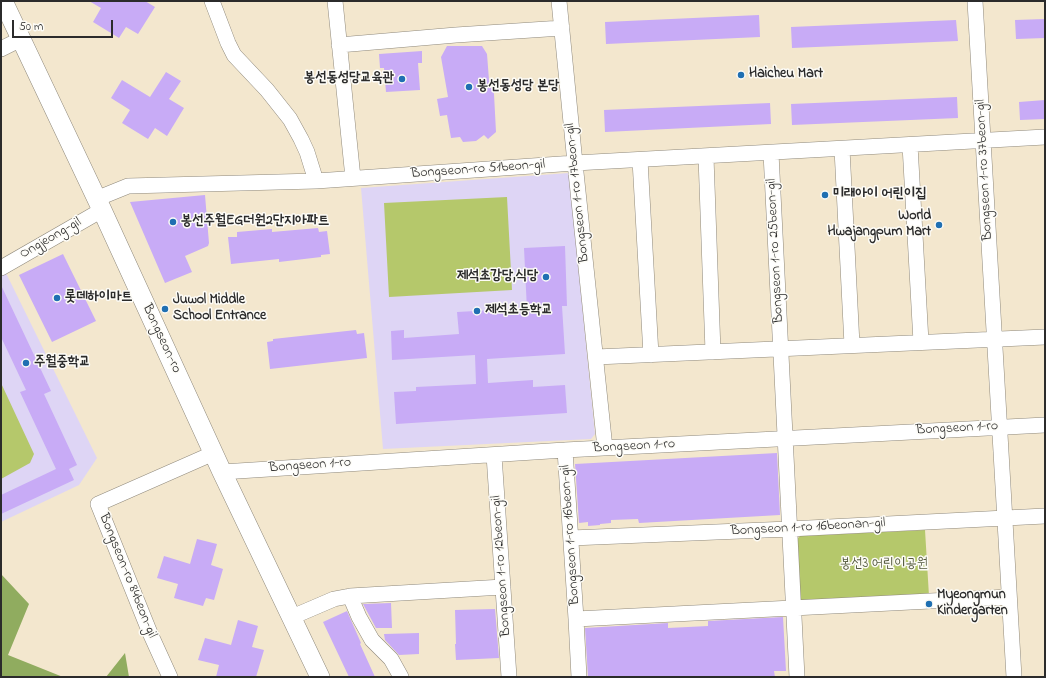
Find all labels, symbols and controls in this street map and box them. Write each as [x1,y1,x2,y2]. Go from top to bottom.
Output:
scale bar [14,12,115,38]
text: 50 m [19,18,43,36]
place label: Haicheu Mart [749,67,823,83]
marker: Haicheu Mart [736,70,746,80]
place label: 봉선동성당교육관 [304,71,394,87]
marker: 봉선동성당교육관 [397,74,407,84]
place label: 봉선동성당 본당 [477,79,559,95]
marker: 봉선동성당 본당 [464,82,474,92]
street label: Bongseon 1-ro 37beon-gil [973,99,997,241]
street label: Bongseon 1-ro 17beon-gil [562,122,594,264]
street label: Bongseon-ro 51beon-gil [410,157,546,183]
street label: Bongseon 1-ro 25beon-gil [764,178,788,324]
place label: 미래아이 어린이집 [833,187,927,203]
marker: 미래아이 어린이집 [820,190,830,200]
place label: World Hwajangpum Mart [828,209,931,242]
place label: 봉선주월EG더원2단지아파트 [181,214,329,230]
street label: Ongjeong-gil [17,215,85,263]
marker: 봉선주월EG더원2단지아파트 [168,217,178,227]
marker: World Hwajangpum Mart [934,220,944,230]
place label: 제석초강당,식당 [457,269,538,285]
marker: 제석초강당,식당 [541,272,551,282]
place label: 롯데하이마트 [65,290,133,306]
marker: 롯데하이마트 [52,293,62,303]
place label: Juwol Middle School Entrance [173,293,266,326]
street label: Bongseon-ro [138,302,184,376]
place label: 제석초등학교 [485,303,553,319]
marker: Juwol Middle School Entrance [160,304,170,314]
marker: 제석초등학교 [472,306,482,316]
place label: 주월중학교 [34,355,90,371]
marker: 주월중학교 [21,358,31,368]
street label: Bongseon 1-ro [915,418,999,440]
street label: Bongseon 1-ro [592,436,676,458]
street label: Bongseon 1-ro [268,455,352,477]
street label: Bongseon 1-ro 16beon-gil [558,464,584,606]
street label: Bongseon 1-ro 12beon-gil [489,495,515,637]
street label: Bongseon-ro 84beon-gil [94,511,160,641]
street label: Bongseon 1-ro 16beonan-gil [730,516,886,540]
park label: 봉선3 어린이공원 [840,557,928,573]
place label: Myeongmun Kindergarten [937,588,1008,620]
marker: Myeongmun Kindergarten [924,599,934,609]

